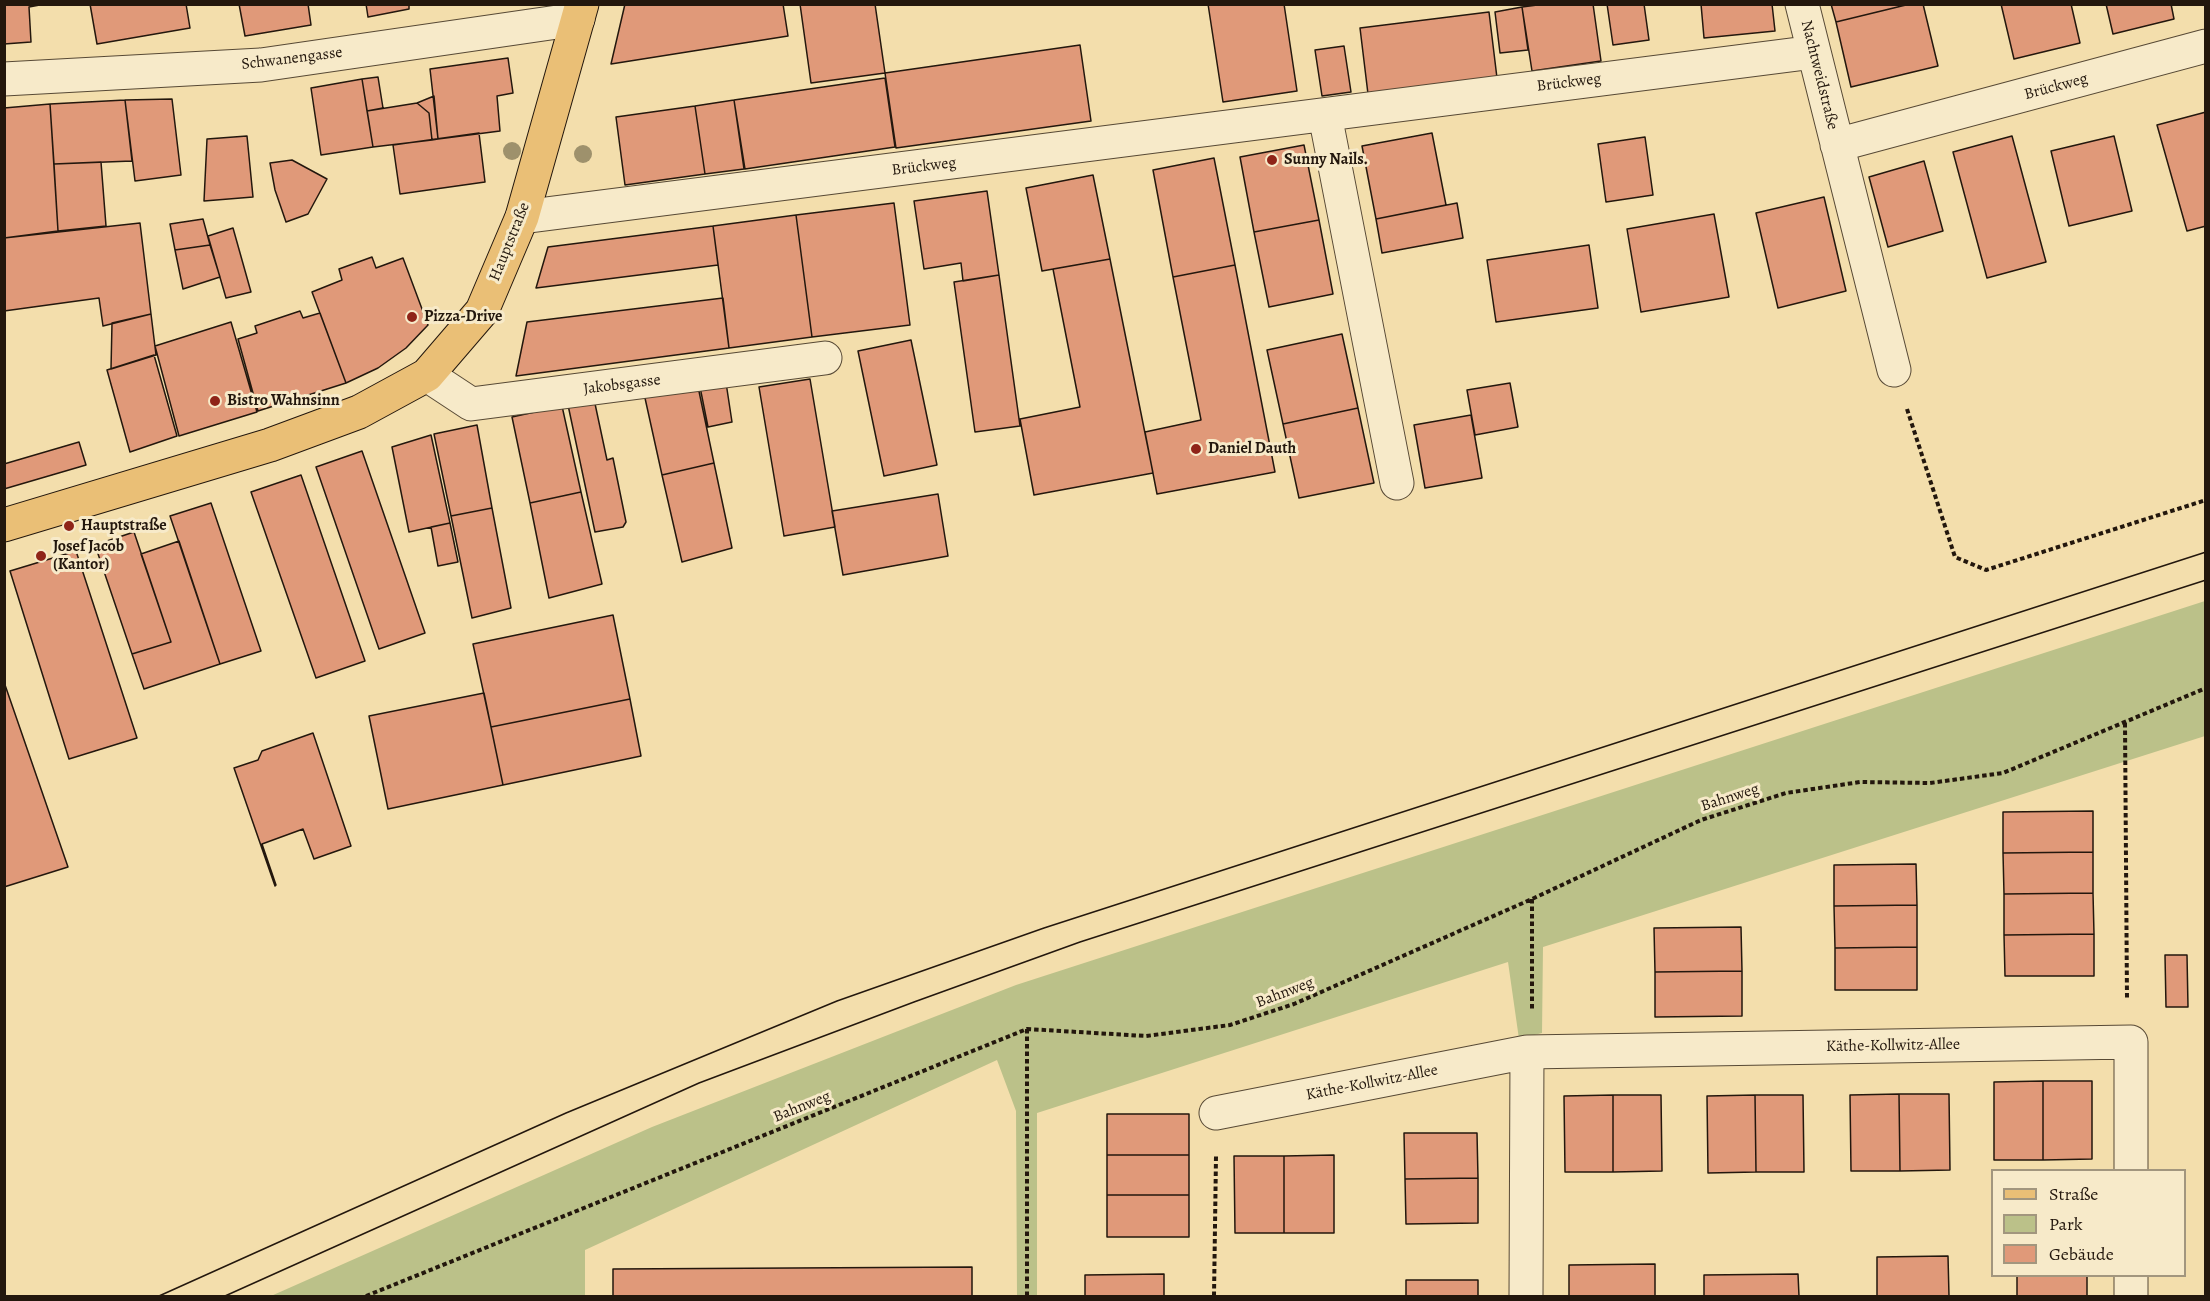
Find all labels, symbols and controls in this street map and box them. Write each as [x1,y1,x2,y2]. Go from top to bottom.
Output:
street label: Nachtweidstraße [1796,18,1842,132]
street label: Schwanengasse [240,43,344,75]
street label: Brückweg [2022,69,2090,105]
street label: Brückweg [1536,70,1602,96]
place label: Sunny Nails. [1284,150,1368,170]
marker: Sunny Nails. [1265,153,1279,167]
street label: Brückweg [891,154,957,180]
street label: Hauptstraße [485,200,535,284]
place label: Pizza-Drive [424,307,502,327]
marker: Pizza-Drive [405,310,419,324]
street label: Jakobsgasse [582,371,662,399]
place label: Bistro Wahnsinn [227,391,340,411]
marker: Bistro Wahnsinn [208,394,222,408]
place label: Daniel Dauth [1208,439,1296,459]
marker: Daniel Dauth [1189,442,1203,456]
place label: Hauptstraße [81,516,167,536]
marker: Hauptstraße [62,519,76,533]
place label: Josef Jacob (Kantor) [53,537,124,575]
marker: Josef Jacob (Kantor) [34,549,48,563]
street label: Bahnweg [1698,780,1762,816]
street label: Bahnweg [1254,973,1316,1013]
street label: Käthe-Kollwitz-Allee [1826,1035,1960,1057]
street label: Käthe-Kollwitz-Allee [1304,1061,1440,1105]
street label: Bahnweg [771,1087,833,1127]
legend [1991,1169,2186,1277]
text: Straße [2049,1182,2098,1206]
text: Park [2049,1212,2083,1236]
text: Gebäude [2049,1242,2114,1266]

